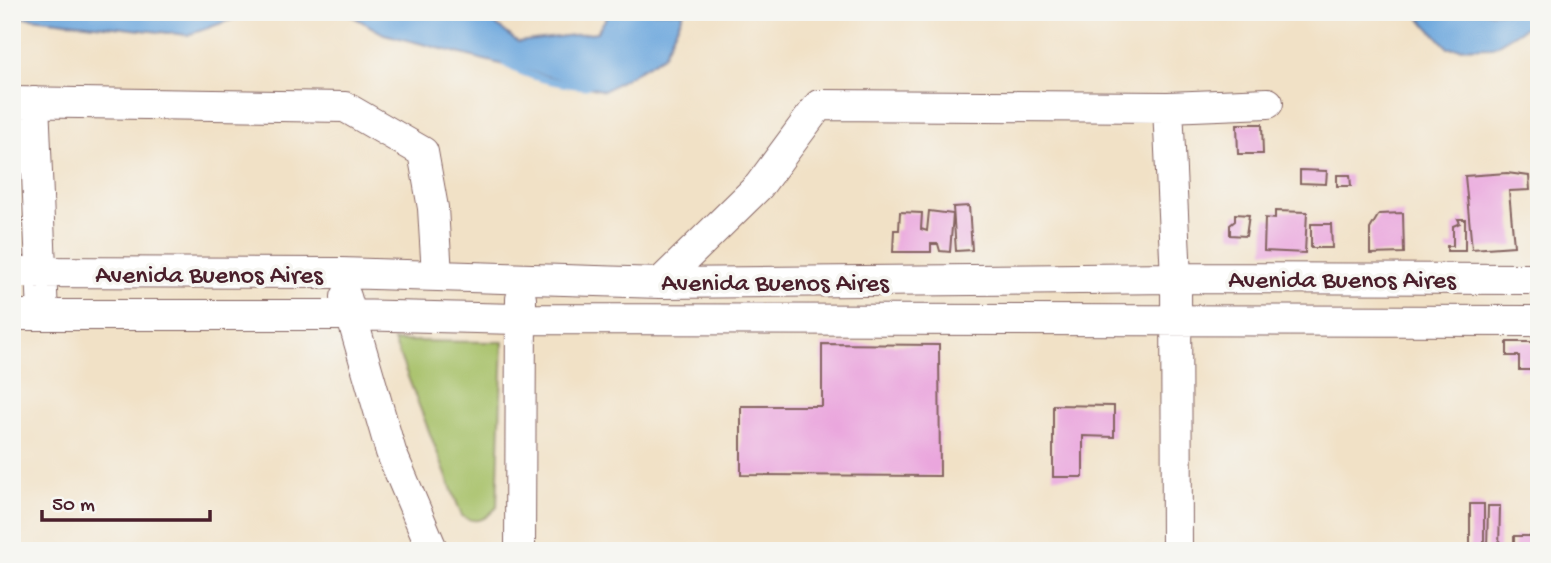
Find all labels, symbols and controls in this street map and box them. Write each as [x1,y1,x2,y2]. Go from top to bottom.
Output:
street label: Avenida Buenos Aires [95,262,324,293]
street label: Avenida Buenos Aires [1228,267,1457,298]
street label: Avenida Buenos Aires [661,270,890,301]
scale bar [42,479,210,523]
text: 50 m [52,494,95,519]

